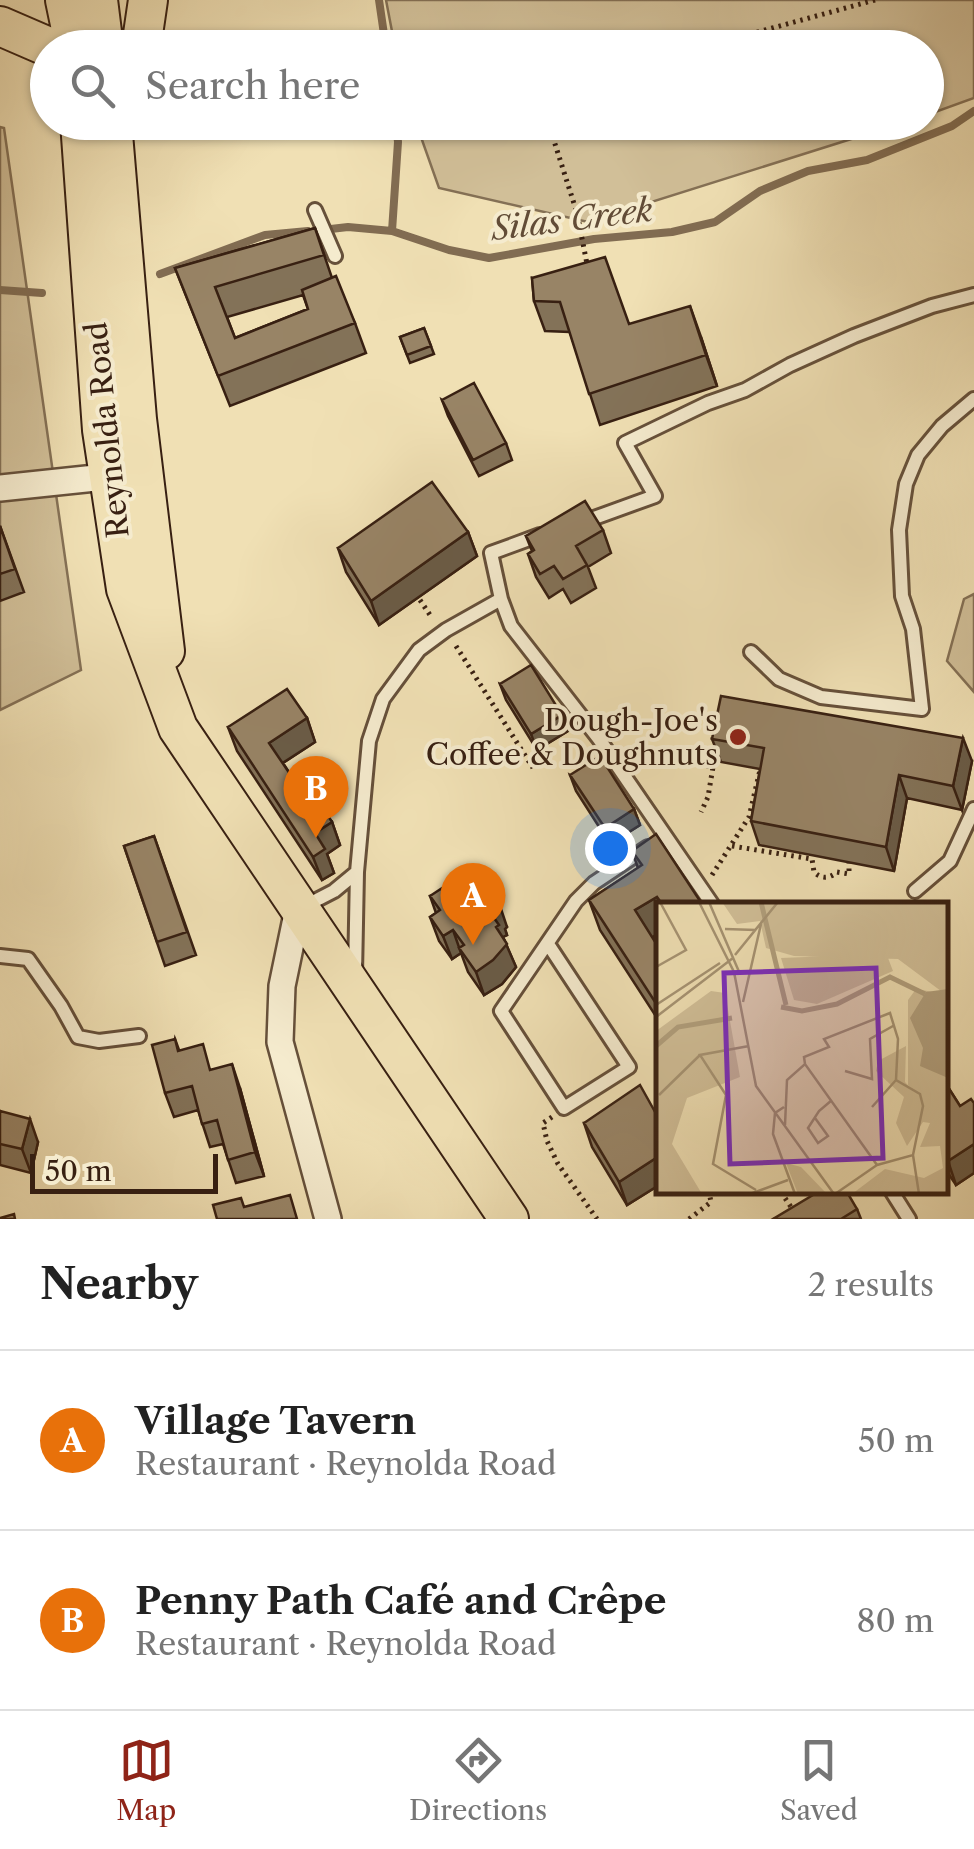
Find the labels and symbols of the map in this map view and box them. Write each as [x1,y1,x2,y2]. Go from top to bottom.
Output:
water label: Silas Creek [487,190,655,248]
street label: Reynolda Road [77,320,137,540]
place label: Dough-Joe's Coffee & Doughnuts [426,702,718,773]
marker: Dough-Joe's Coffee & Doughnuts [727,726,749,748]
pin: B [284,756,348,838]
your location [585,823,636,874]
pin: A [440,862,506,945]
inset map [656,902,949,1194]
scale bar [30,1149,218,1194]

